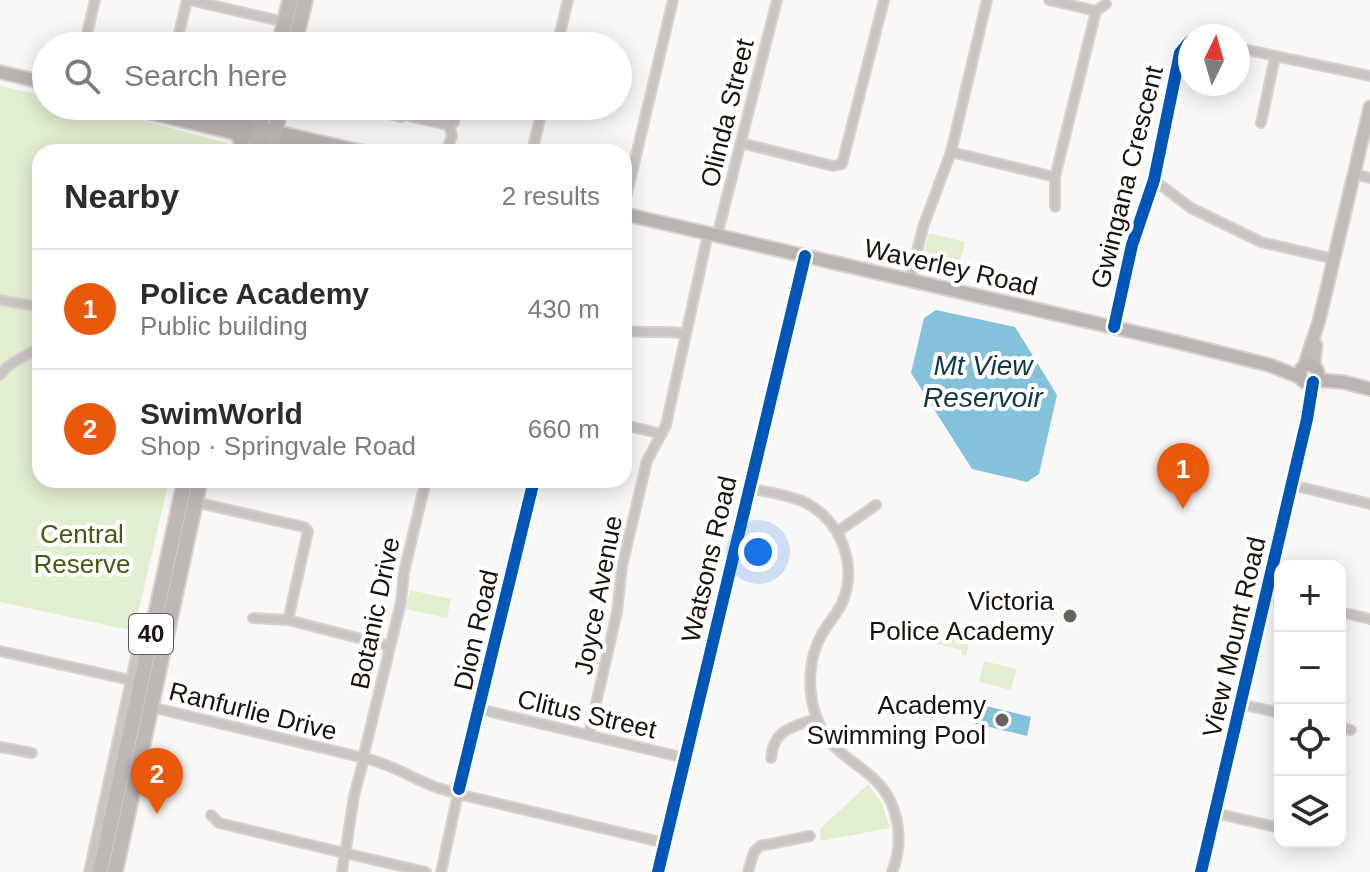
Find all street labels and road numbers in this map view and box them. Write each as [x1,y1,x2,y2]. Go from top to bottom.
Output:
street label: Olinda Street [694,35,760,190]
street label: Gwingana Crescent [1085,62,1169,291]
street label: Waverley Road [862,233,1040,301]
street label: Watsons Road [675,473,743,645]
street label: Joyce Avenue [568,513,628,677]
street label: Botanic Drive [344,534,406,692]
street label: View Mount Road [1196,534,1272,740]
street label: Dion Road [448,567,504,693]
road number: 40 [129,614,173,654]
street label: Ranfurlie Drive [166,676,340,746]
street label: Clitus Street [515,683,660,745]

